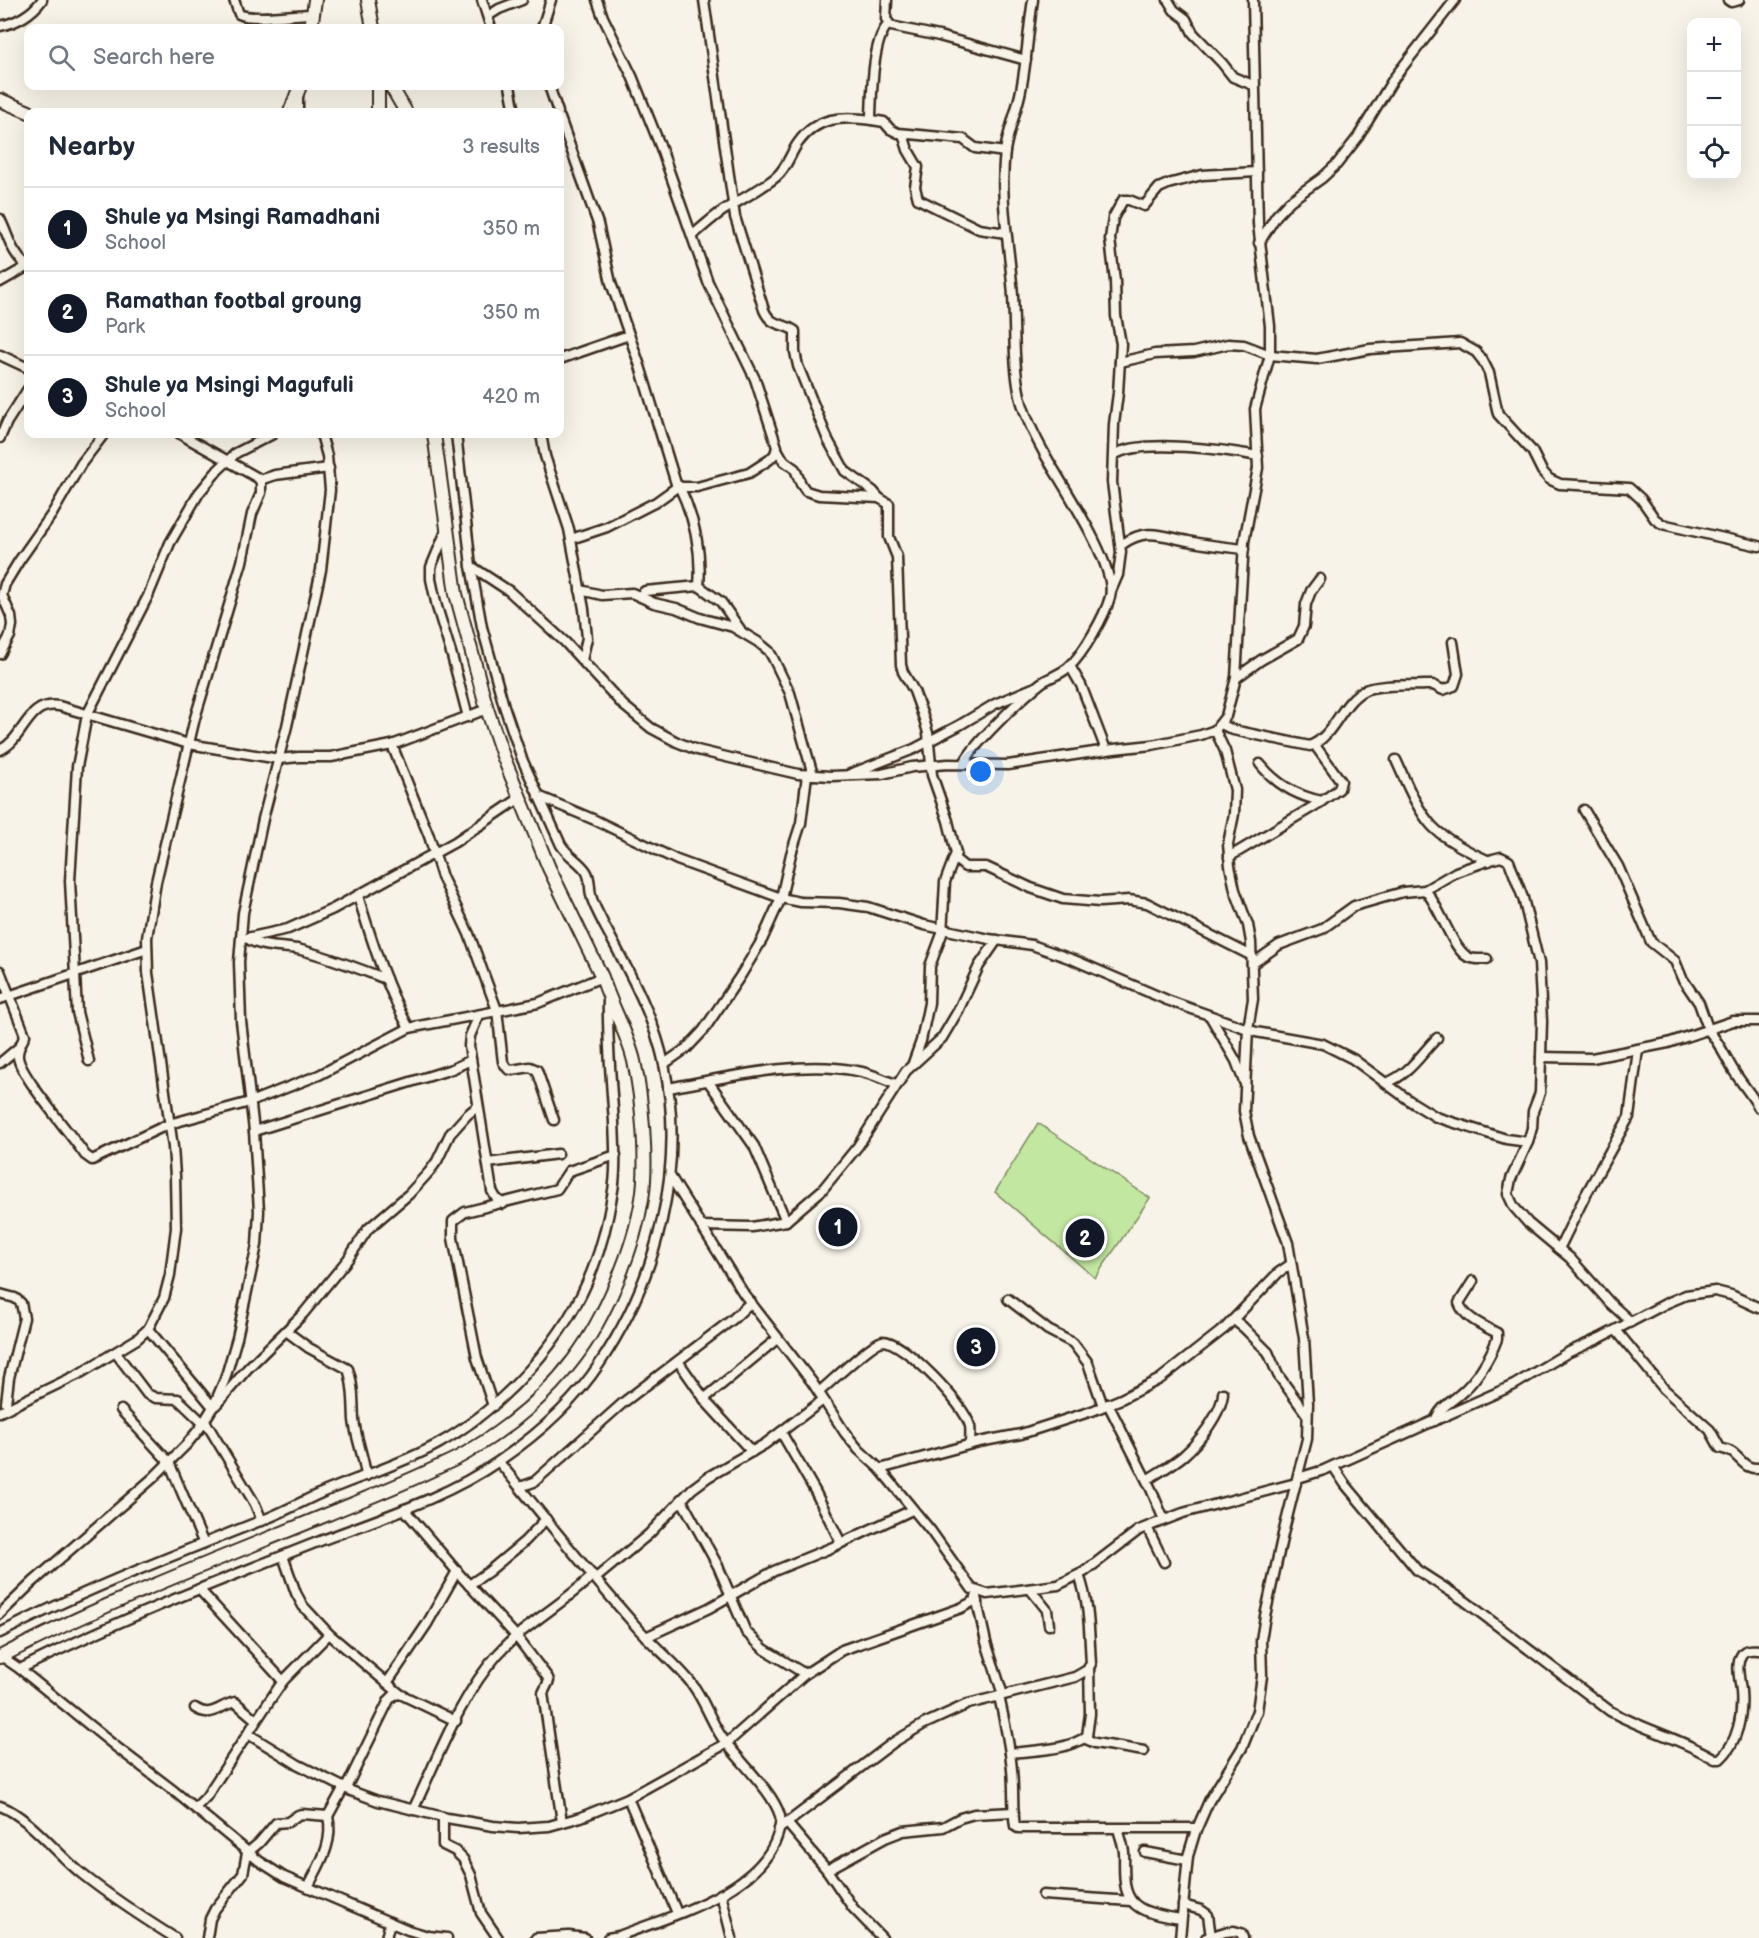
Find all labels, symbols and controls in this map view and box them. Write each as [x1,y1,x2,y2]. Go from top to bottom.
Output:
map controls [1687,18,1741,180]
button: + [1687,18,1741,72]
search box [24,24,564,90]
icon: search [45,41,78,74]
text: Search here [93,44,215,71]
button: − [1687,72,1741,126]
button: locate [1687,126,1741,180]
text: Nearby [48,132,135,163]
text: 3 results [462,135,540,159]
text: Shule ya Msingi Ramadhani [105,204,380,231]
text: 1 [63,217,72,241]
text: 350 m [483,217,540,241]
text: School [105,231,166,255]
text: Ramathan footbal groung [105,288,362,315]
text: 2 [62,301,73,325]
text: 350 m [483,301,540,325]
text: Park [105,315,145,339]
text: Shule ya Msingi Magufuli [105,372,354,399]
text: 3 [62,385,73,409]
text: 420 m [482,385,540,409]
text: School [105,399,166,423]
your location [966,757,995,786]
pin: 1 [818,1204,858,1250]
pin: 2 [1066,1216,1104,1260]
pin: 3 [956,1324,996,1370]

